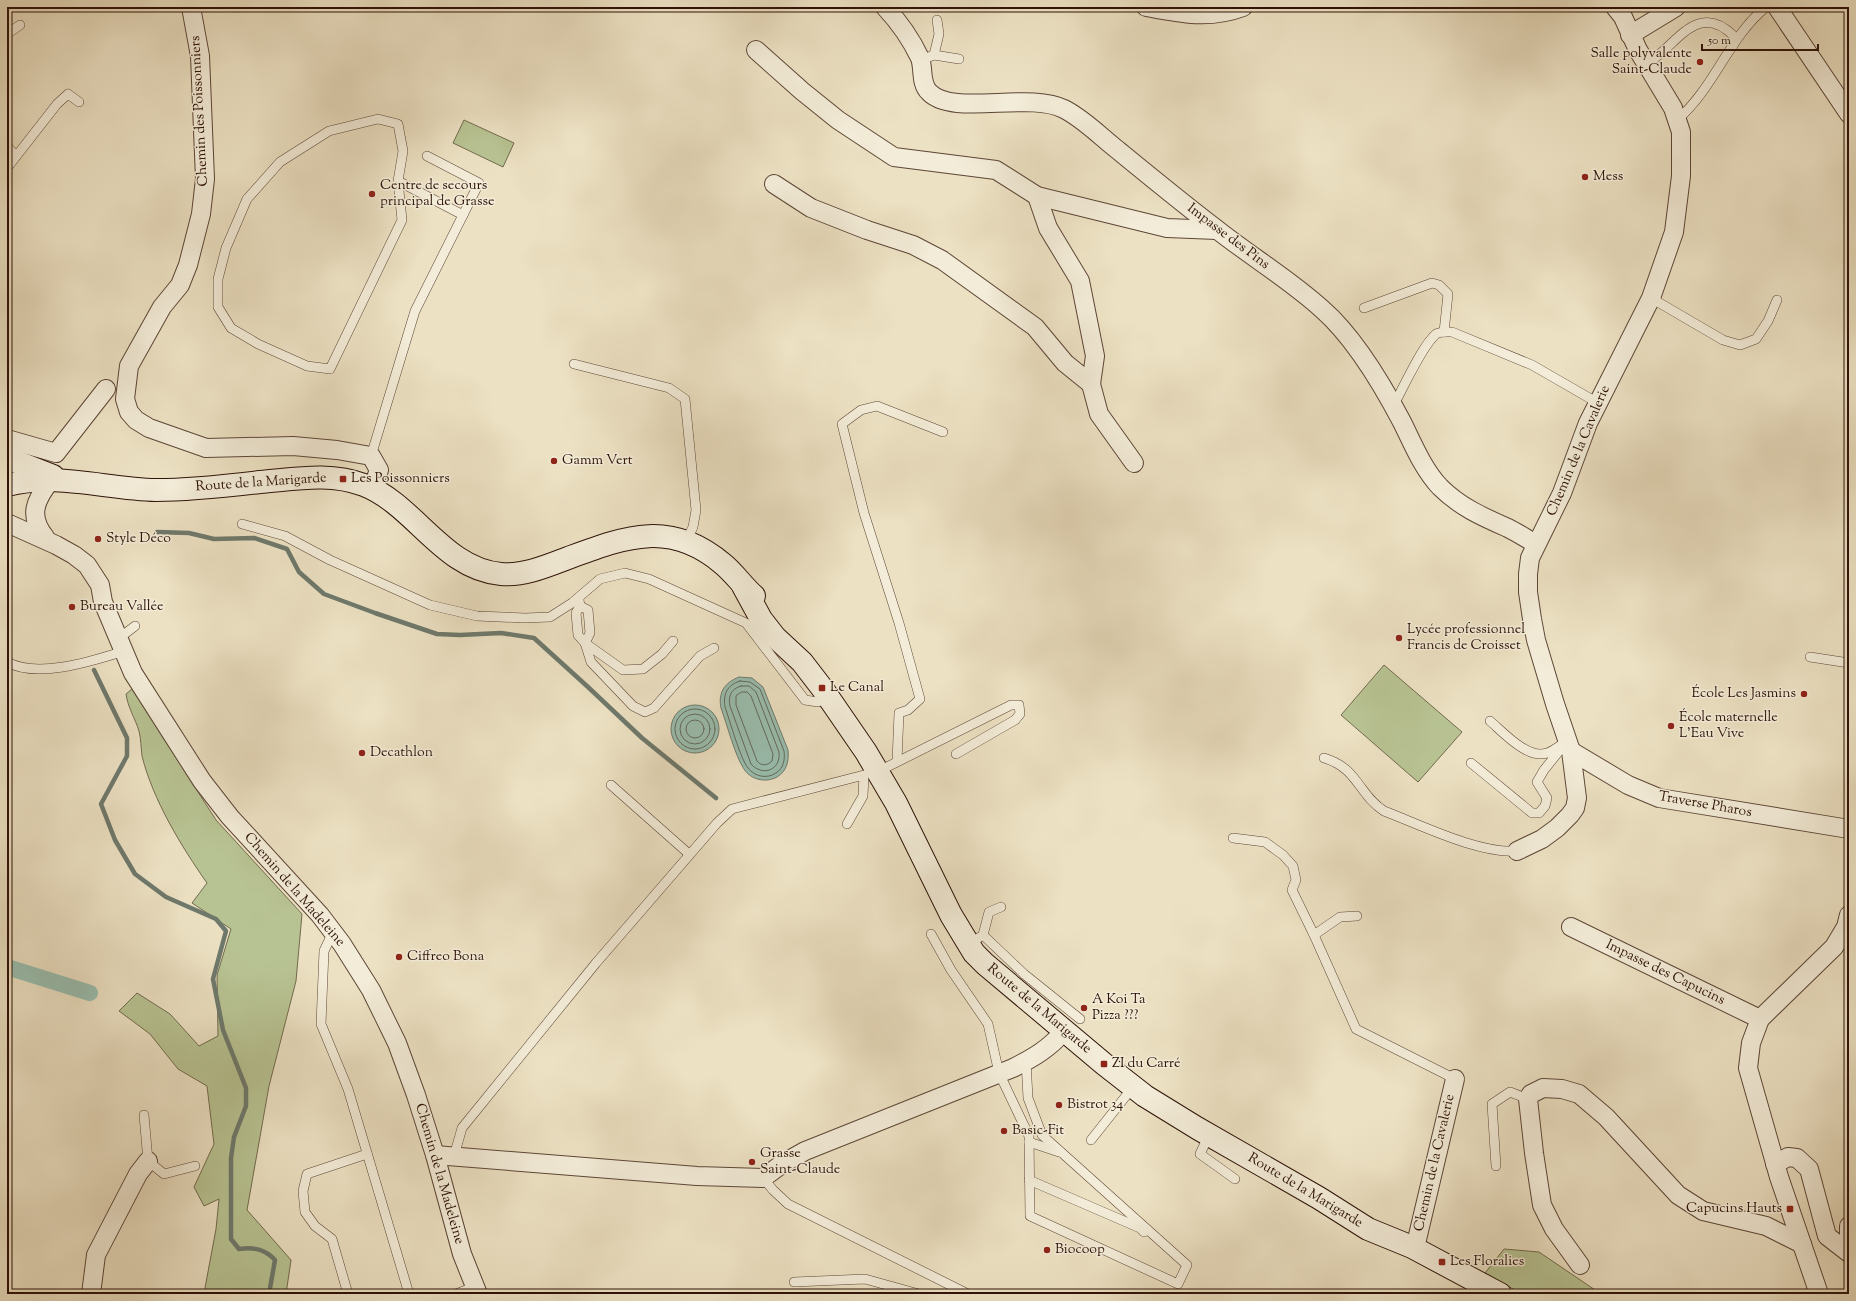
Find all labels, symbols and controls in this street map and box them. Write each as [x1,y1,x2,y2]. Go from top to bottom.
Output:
scale bar [1702,26,1818,52]
text: 50 m [1707,32,1731,50]
street label: Chemin des Poissonniers [186,35,214,187]
place label: Salle polyvalente Saint-Claude [1590,44,1692,80]
marker: Salle polyvalente Saint-Claude [1695,57,1705,67]
place label: Mess [1593,167,1623,187]
marker: Mess [1580,172,1590,182]
place label: Centre de secours principal de Grasse [380,176,494,212]
marker: Centre de secours principal de Grasse [367,189,377,199]
street label: Impasse des Pins [1182,199,1274,275]
street label: Chemin de la Cavalerie [1542,382,1616,520]
place label: Gamm Vert [562,451,633,471]
marker: Gamm Vert [549,456,559,466]
street label: Route de la Marigarde [195,468,327,498]
place label: Les Poissonniers [351,469,450,489]
marker: Les Poissonniers [338,474,348,484]
place label: Style Déco [106,529,171,549]
marker: Style Déco [93,534,103,544]
place label: Bureau Vallée [80,597,164,617]
marker: Bureau Vallée [67,602,77,612]
place label: Lycée professionnel Francis de Croisset [1407,620,1525,656]
marker: Lycée professionnel Francis de Croisset [1394,633,1404,643]
place label: Le Canal [830,678,884,698]
marker: Le Canal [817,683,827,693]
place label: École Les Jasmins [1692,684,1796,704]
marker: École Les Jasmins [1799,689,1809,699]
place label: École maternelle L'Eau Vive [1679,708,1778,744]
marker: École maternelle L'Eau Vive [1666,721,1676,731]
place label: Decathlon [370,743,433,763]
marker: Decathlon [357,748,367,758]
street label: Traverse Pharos [1657,787,1753,823]
street label: Chemin de la Madeleine [239,828,349,952]
street label: Impasse des Capucins [1602,935,1728,1011]
place label: Ciffreo Bona [407,947,485,967]
marker: Ciffreo Bona [394,952,404,962]
street label: Route de la Marigarde [982,959,1096,1059]
place label: A Koi Ta Pizza ??? [1092,990,1146,1026]
marker: A Koi Ta Pizza ??? [1079,1003,1089,1013]
place label: ZI du Carré [1112,1054,1181,1074]
marker: ZI du Carré [1099,1059,1109,1069]
street label: Chemin de la Cavalerie [1409,1092,1461,1234]
place label: Bistrot 34 [1067,1095,1123,1115]
marker: Bistrot 34 [1054,1100,1064,1110]
street label: Chemin de la Madeleine [409,1101,469,1247]
place label: Basic-Fit [1012,1121,1064,1141]
marker: Basic-Fit [999,1126,1009,1136]
place label: Grasse Saint-Claude [760,1144,840,1180]
street label: Route de la Marigarde [1244,1149,1366,1233]
marker: Grasse Saint-Claude [747,1157,757,1167]
place label: Capucins Hauts [1686,1199,1782,1219]
marker: Capucins Hauts [1785,1204,1795,1214]
place label: Biocoop [1055,1240,1105,1260]
marker: Biocoop [1042,1245,1052,1255]
place label: Les Floralies [1450,1252,1524,1272]
marker: Les Floralies [1437,1257,1447,1267]

